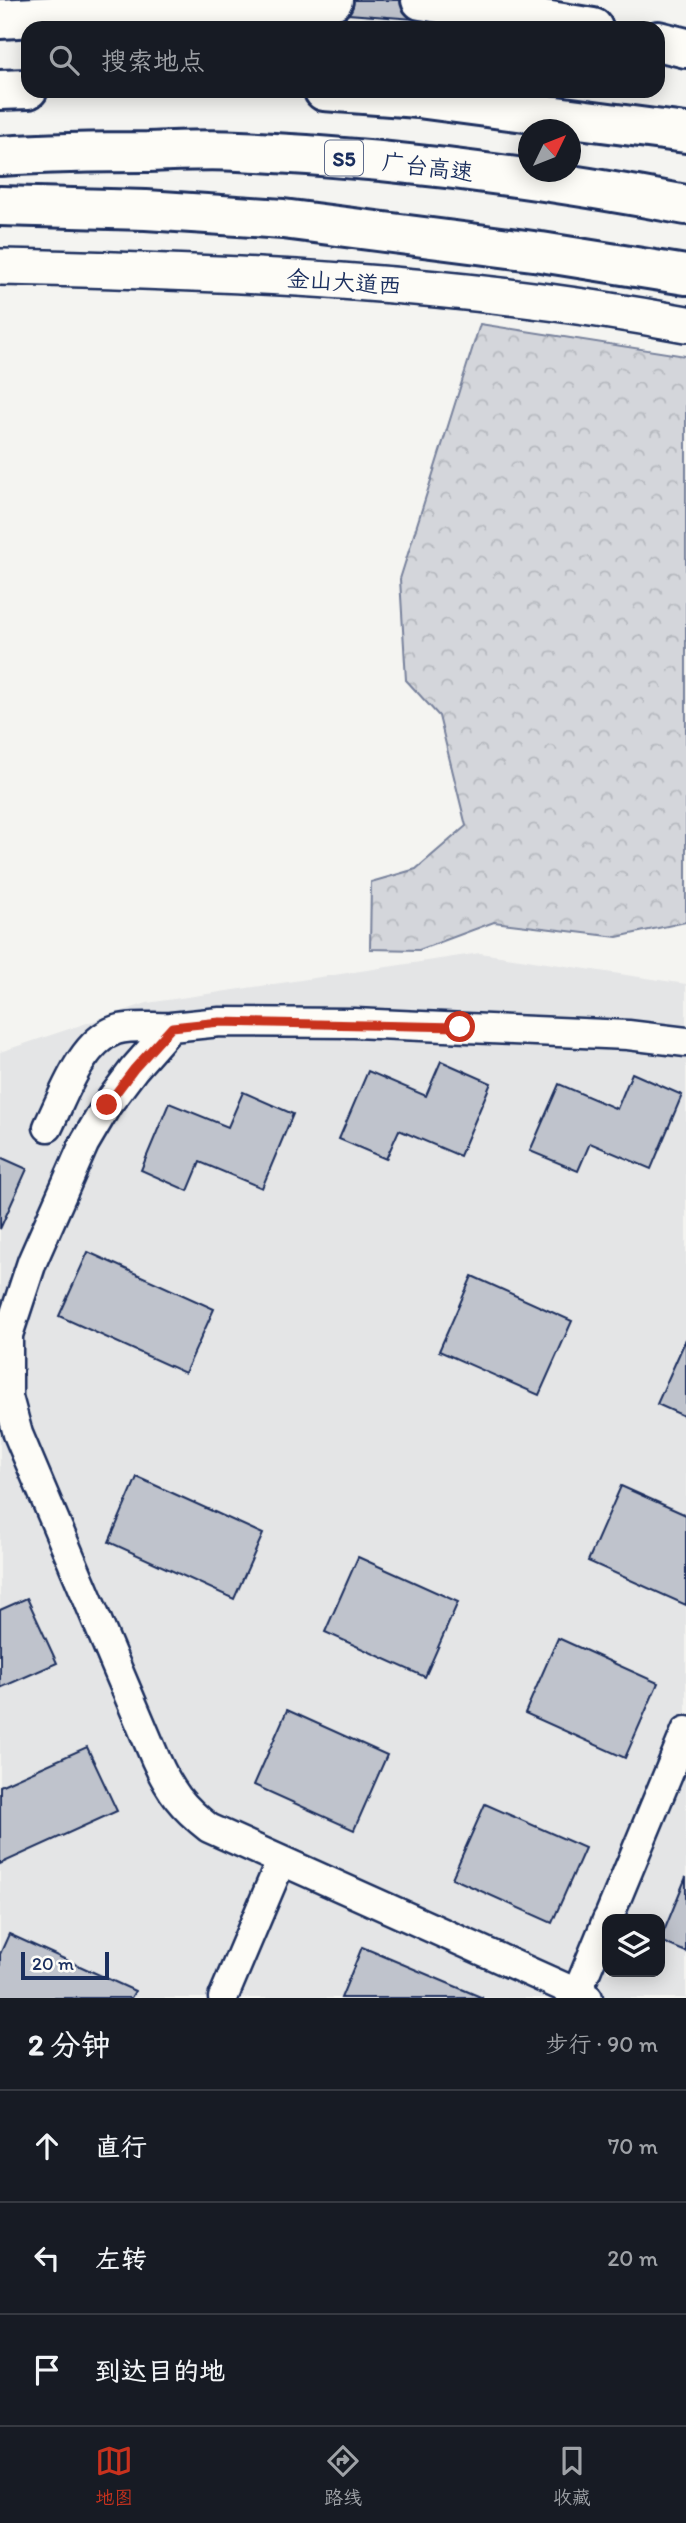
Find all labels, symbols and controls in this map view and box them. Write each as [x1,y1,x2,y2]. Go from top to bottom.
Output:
search box [21,21,665,98]
icon: search [45,41,83,79]
text: 搜索地点 [101,45,205,77]
north arrow [518,119,581,182]
road number: S5 [325,140,363,176]
street label: 广台高速 [381,147,475,187]
street label: 金山大道西 [286,264,402,300]
route start [444,1011,475,1042]
route end [91,1089,122,1120]
map controls [602,1914,665,1977]
button: layers [602,1914,665,1977]
scale bar [21,1949,108,1981]
text: 20 m [32,1952,74,1975]
text: 2 分钟 [28,2026,111,2063]
text: 步行 · 90 m [545,2030,658,2058]
icon: ahead [28,2127,66,2165]
text: 直行 [95,2131,147,2163]
text: 70 m [608,2132,658,2160]
icon: left [28,2239,66,2277]
text: 左转 [95,2243,147,2275]
text: 20 m [607,2244,658,2272]
icon: arrive [28,2351,66,2389]
text: 到达目的地 [95,2355,225,2387]
tab: 地图 [95,2442,133,2509]
tab: 路线 [324,2442,362,2509]
tab: 收藏 [553,2442,591,2509]

